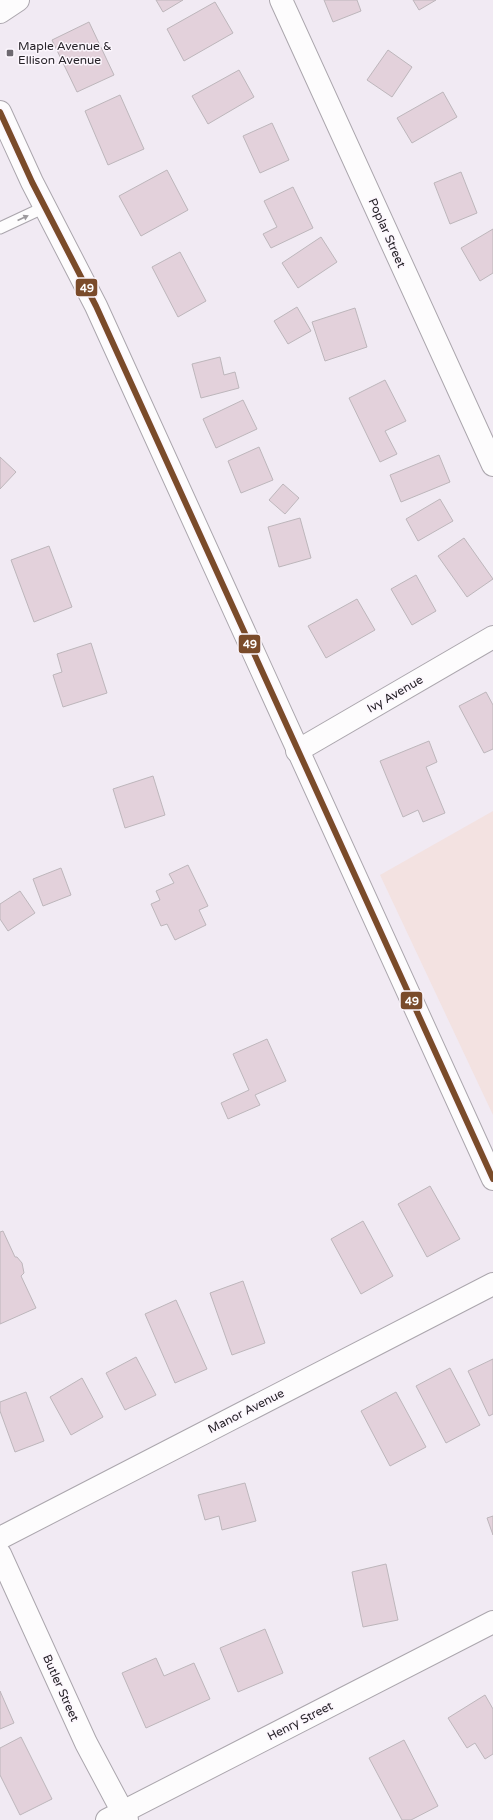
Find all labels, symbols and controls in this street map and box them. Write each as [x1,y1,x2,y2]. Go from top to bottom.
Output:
place label: Maple Avenue & Ellison Avenue [18,39,112,67]
marker: Maple Avenue & Ellison Avenue [5,48,15,58]
street label: Poplar Street [365,196,409,270]
one-way arrow [17,215,28,221]
line badge: 49 [75,278,98,297]
text: 49 [80,282,94,295]
line badge: 49 [238,634,261,654]
text: 49 [243,638,257,651]
street label: Ivy Avenue [365,672,426,716]
line badge: 49 [400,991,423,1010]
text: 49 [405,995,419,1008]
street label: Manor Avenue [206,1386,287,1436]
street label: Butler Street [40,1652,82,1724]
street label: Henry Street [265,1698,335,1743]

